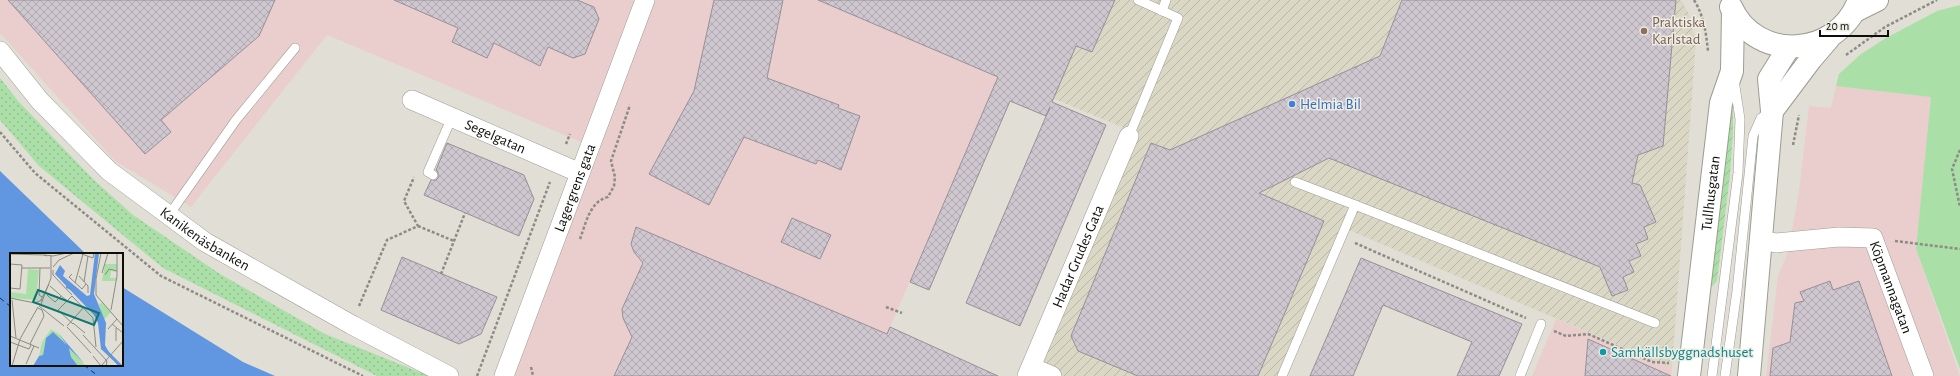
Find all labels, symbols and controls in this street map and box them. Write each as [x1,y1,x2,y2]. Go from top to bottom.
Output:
scale bar [1820,12,1888,38]
place label: Praktiska Karlstad [1652,15,1706,47]
text: 20 m [1826,20,1849,32]
marker: Praktiska Karlstad [1639,26,1649,36]
place label: Helmia Bil [1300,97,1361,112]
marker: Helmia Bil [1287,99,1297,109]
street label: Segelgatan [463,116,528,156]
street label: Lagergrens gata [551,142,598,234]
street label: Tullhusgatan [1699,155,1722,232]
street label: Hadar Grudes Gata [1049,203,1106,310]
street label: Kanikenäsbanken [158,204,252,273]
street label: Köpmannagatan [1867,239,1915,335]
inset map [10,253,123,366]
place label: Samhällsbyggnadshuset [1611,345,1753,360]
marker: Samhällsbyggnadshuset [1598,347,1608,357]

